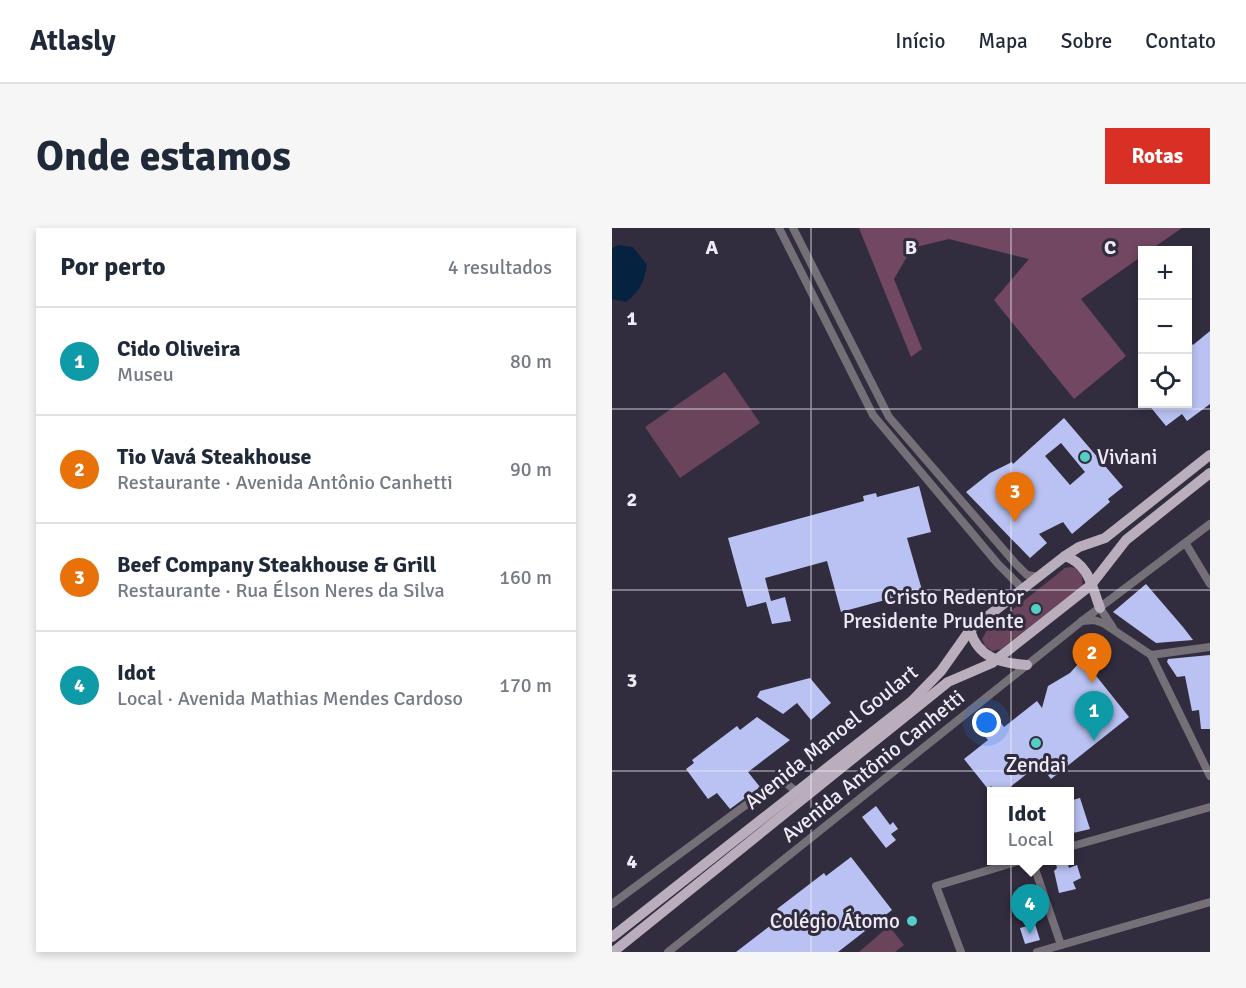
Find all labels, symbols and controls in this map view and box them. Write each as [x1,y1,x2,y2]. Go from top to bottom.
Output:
text: Atlasly [30,24,116,58]
text: Início [895,28,945,54]
text: Mapa [978,28,1028,54]
text: Sobre [1061,28,1112,54]
text: Contato [1145,28,1216,54]
button: Rotas [1105,128,1210,184]
text: Onde estamos [36,131,291,182]
text: A [706,235,719,260]
text: B [905,235,917,260]
text: C [1104,235,1116,260]
map controls [1138,246,1192,408]
button: + [1138,246,1192,300]
text: Por perto [60,251,166,283]
text: 4 resultados [448,255,552,280]
button: − [1138,300,1192,354]
text: 1 [627,306,638,331]
text: Cido Oliveira [117,335,240,362]
text: 1 [74,349,85,374]
text: 80 m [510,349,552,374]
button: locate [1138,354,1192,408]
text: Museu [117,362,174,387]
text: Tio Vavá Steakhouse [117,443,311,470]
place label: Viviani [1097,444,1157,470]
marker: Viviani [1078,450,1092,464]
text: 2 [74,457,85,482]
text: 90 m [510,457,552,482]
text: Restaurante · Avenida Antônio Canhetti [117,470,453,495]
pin: 3 [996,472,1034,522]
text: 2 [627,487,637,512]
text: Beef Company Steakhouse & Grill [117,551,436,578]
text: 3 [74,565,85,590]
text: 160 m [499,565,552,590]
text: Restaurante · Rua Élson Neres da Silva [117,578,445,603]
place label: Cristo Redentor Presidente Prudente [843,584,1024,634]
marker: Cristo Redentor Presidente Prudente [1029,602,1043,616]
pin: 2 [1072,634,1112,683]
text: Idot [117,659,155,686]
street label: Avenida Manoel Goulart [739,659,923,815]
text: 3 [627,668,637,693]
text: 4 [74,673,85,698]
text: 170 m [499,673,552,698]
street label: Avenida Antônio Canhetti [776,684,970,848]
text: Local · Avenida Mathias Mendes Cardoso [117,686,463,711]
pin: 1 [1074,692,1114,741]
your location [972,708,1001,737]
marker: Zendai [1029,736,1043,750]
place label: Zendai [1006,752,1066,778]
popup [987,787,1074,865]
text: Idot [1008,800,1046,827]
text: Local [1008,827,1053,852]
text: 4 [627,849,638,874]
pin: 4 [1010,884,1050,934]
place label: Colégio Átomo [770,908,900,934]
marker: Colégio Átomo [905,914,919,928]

